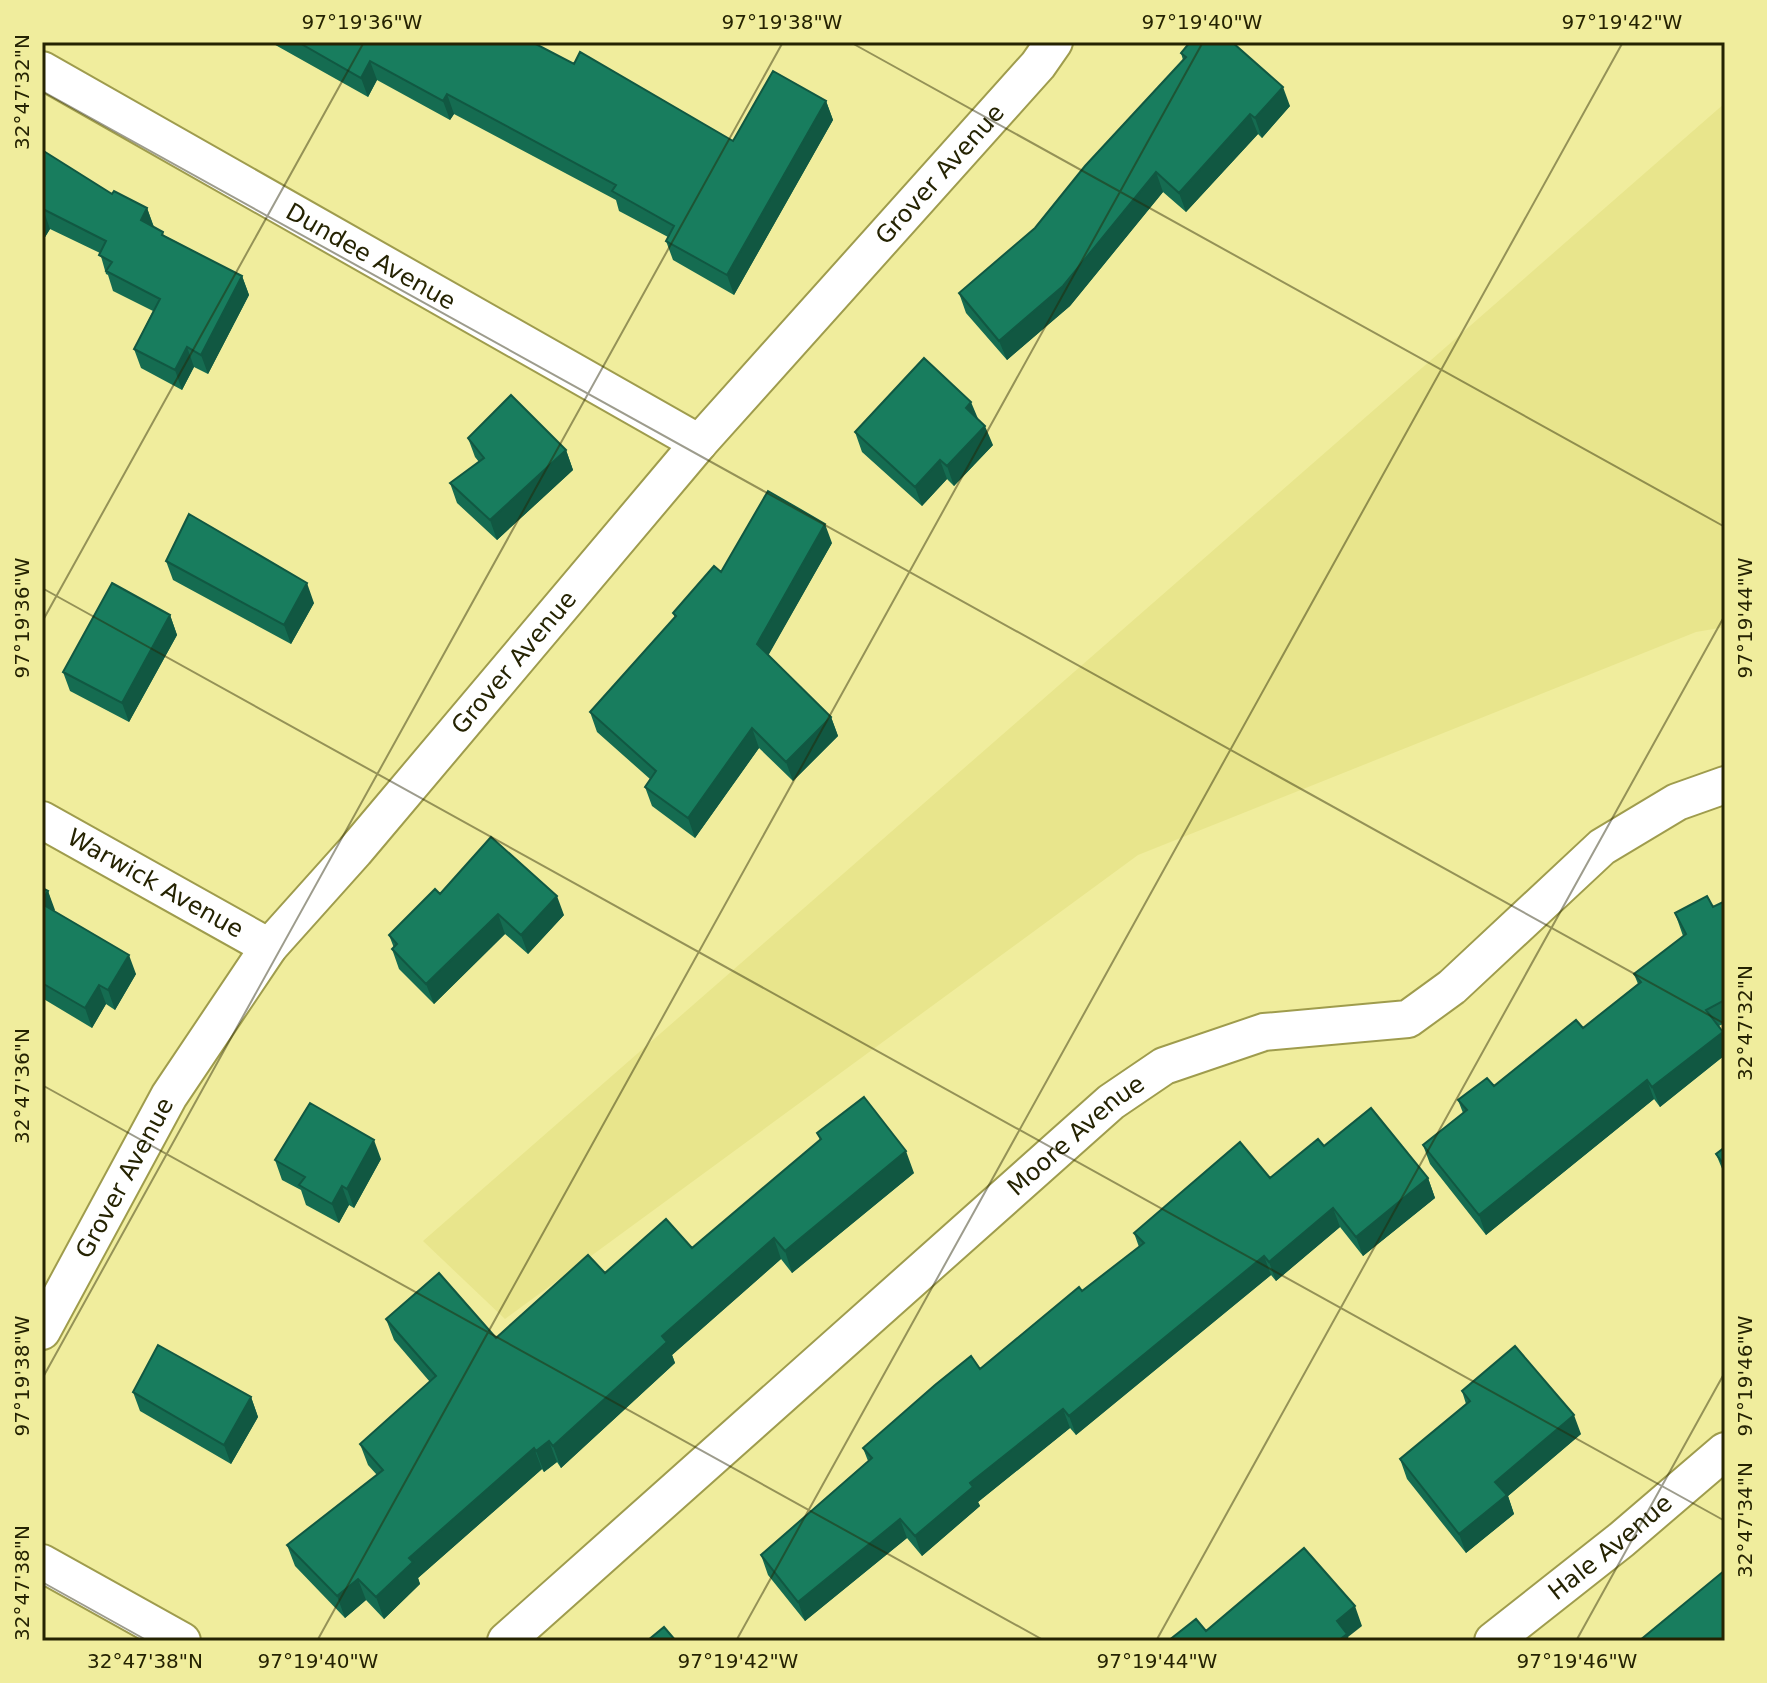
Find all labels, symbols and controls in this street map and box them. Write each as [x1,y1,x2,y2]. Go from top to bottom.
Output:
text: 97°19'36"W [302,10,423,34]
text: 97°19'38"W [722,10,843,34]
text: 97°19'40"W [1142,10,1263,34]
text: 97°19'42"W [1562,10,1683,34]
text: 32°47'32"N [10,34,34,150]
street label: Grover Avenue [870,99,1010,250]
street label: Dundee Avenue [281,197,460,316]
text: 97°19'36"W [10,557,34,678]
text: 97°19'44"W [1733,557,1757,678]
street label: Grover Avenue [446,585,582,740]
street label: Warwick Avenue [63,823,248,944]
text: 32°47'32"N [1733,965,1757,1081]
text: 32°47'36"N [10,1028,34,1144]
street label: Moore Avenue [1002,1069,1150,1201]
street label: Grover Avenue [70,1093,179,1263]
text: 97°19'38"W [10,1315,34,1436]
text: 97°19'46"W [1733,1315,1757,1436]
text: 32°47'34"N [1733,1462,1757,1578]
street label: Hale Avenue [1543,1489,1678,1606]
text: 32°47'38"N [10,1525,34,1641]
text: 32°47'38"N [87,1649,203,1673]
text: 97°19'40"W [258,1649,379,1673]
text: 97°19'42"W [678,1649,799,1673]
text: 97°19'44"W [1097,1649,1218,1673]
text: 97°19'46"W [1517,1649,1638,1673]

